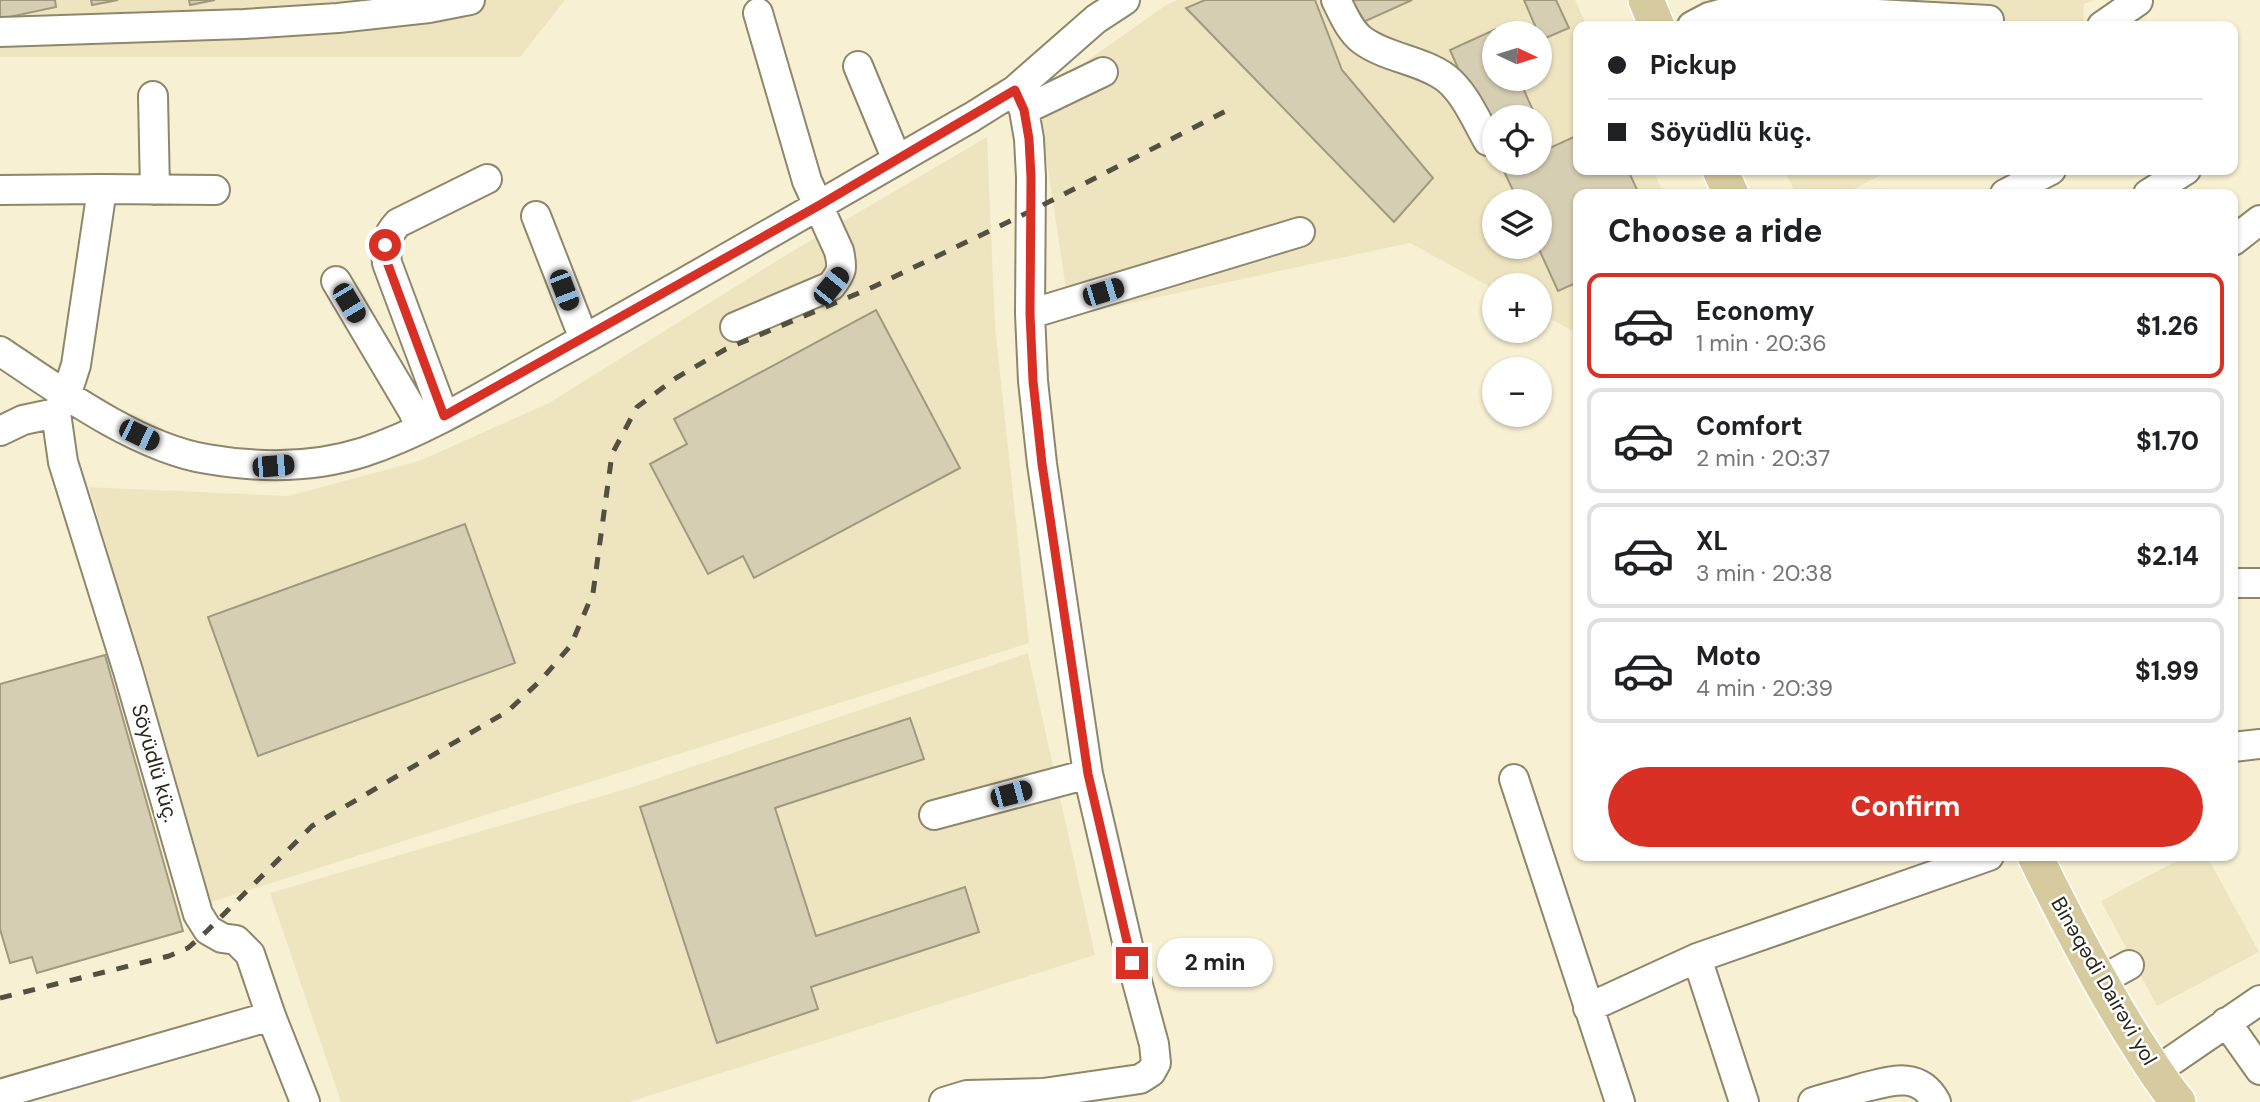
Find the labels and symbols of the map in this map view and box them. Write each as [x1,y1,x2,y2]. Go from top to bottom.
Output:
north arrow [1482,21,1552,91]
route start [369,229,401,261]
car [810,263,853,309]
car [547,267,582,313]
car [1080,276,1127,308]
car [330,280,369,326]
car [116,416,163,454]
car [252,454,295,478]
street label: Söyüdlü küç. [125,701,185,825]
car [988,778,1035,810]
street label: Binəqədi Dairəvi yol [2044,892,2164,1070]
callout: 2 min [1156,939,1272,988]
route end [1116,947,1148,979]

